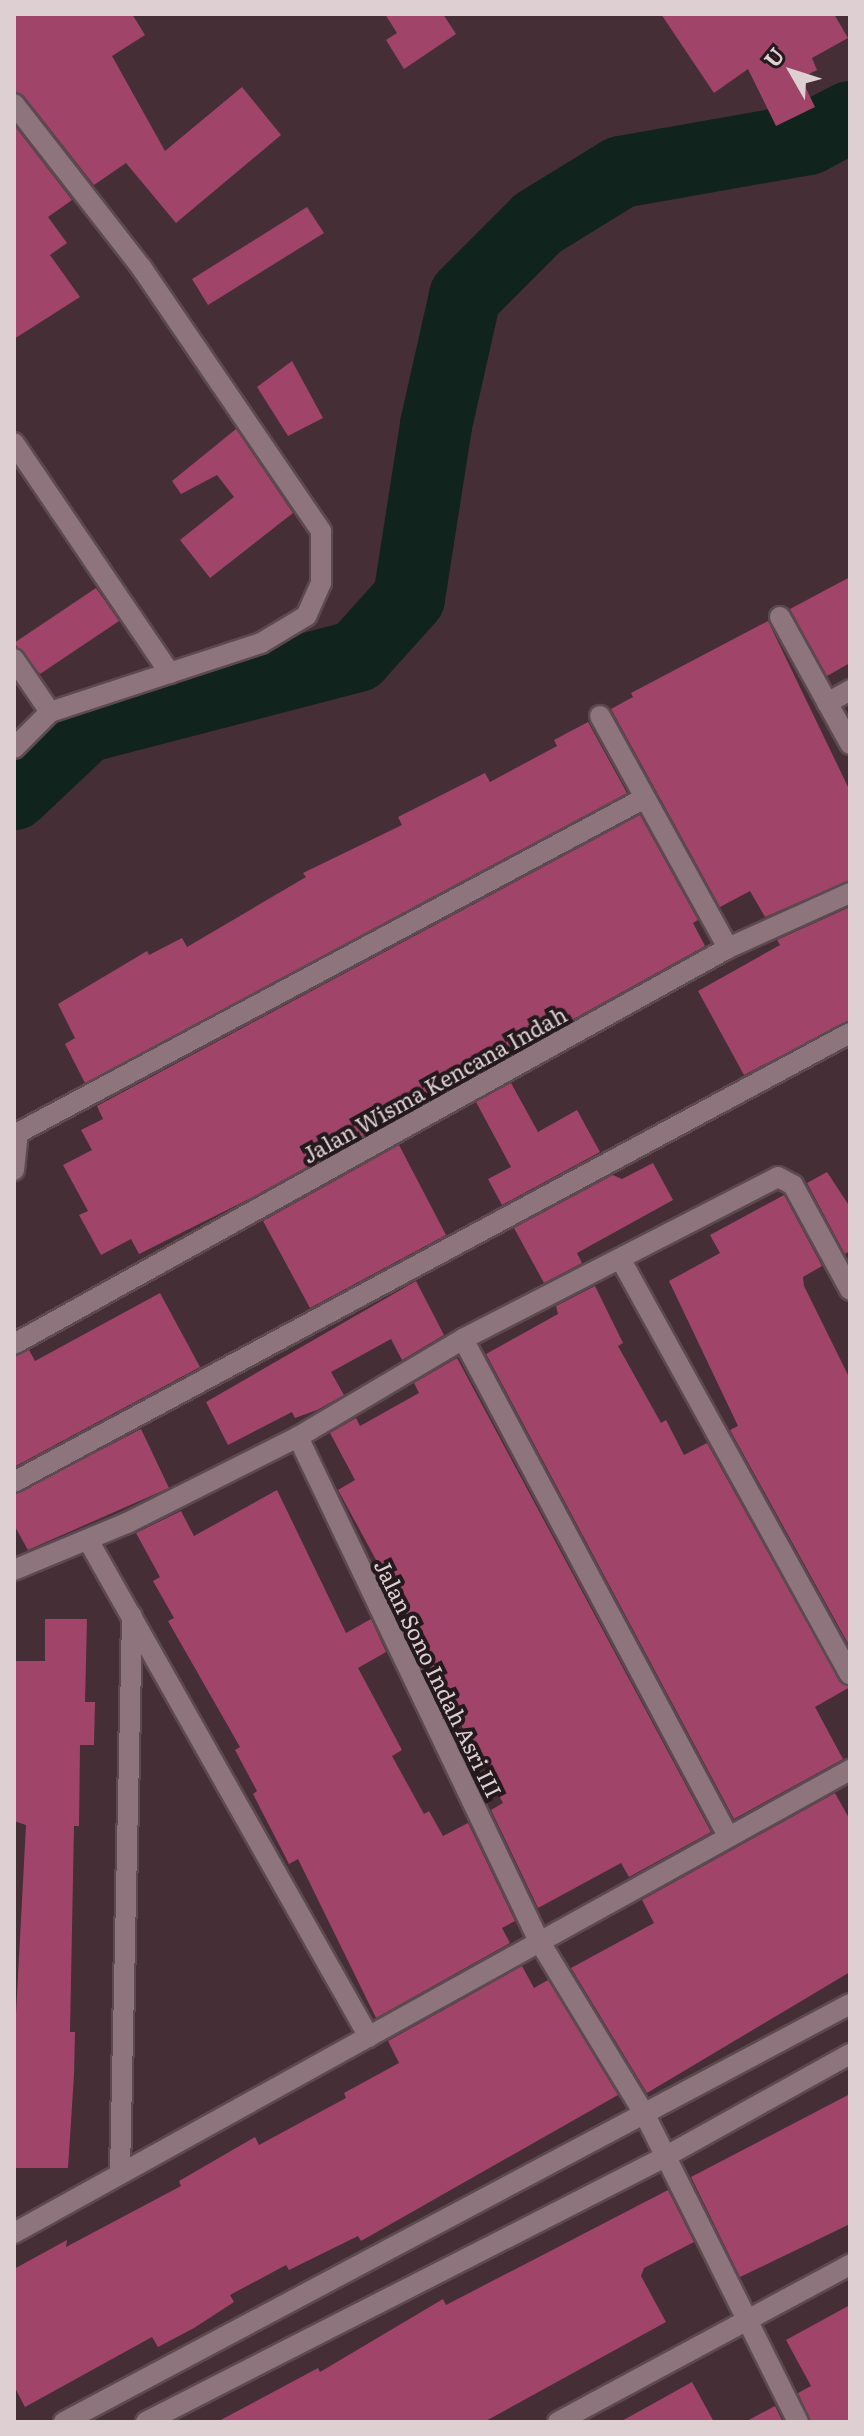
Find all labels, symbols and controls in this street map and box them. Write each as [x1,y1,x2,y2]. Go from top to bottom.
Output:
north arrow [752,32,832,112]
text: U [755,39,791,74]
street label: Jalan Wisma Kencana Indah [297,1000,571,1168]
street label: Jalan Sono Indah Asri III [370,1555,508,1801]

